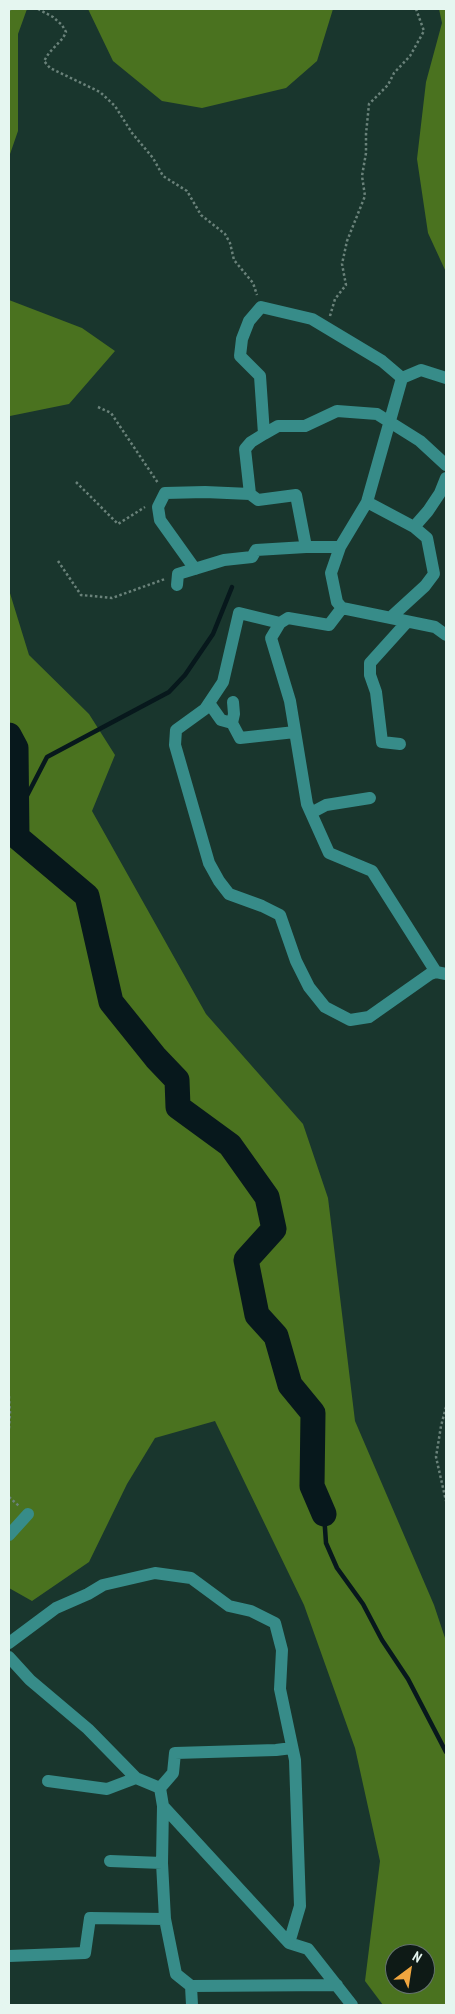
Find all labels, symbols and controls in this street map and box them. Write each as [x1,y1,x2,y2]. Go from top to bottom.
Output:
north arrow [385,1944,435,1994]
text: N [409,1947,425,1967]

